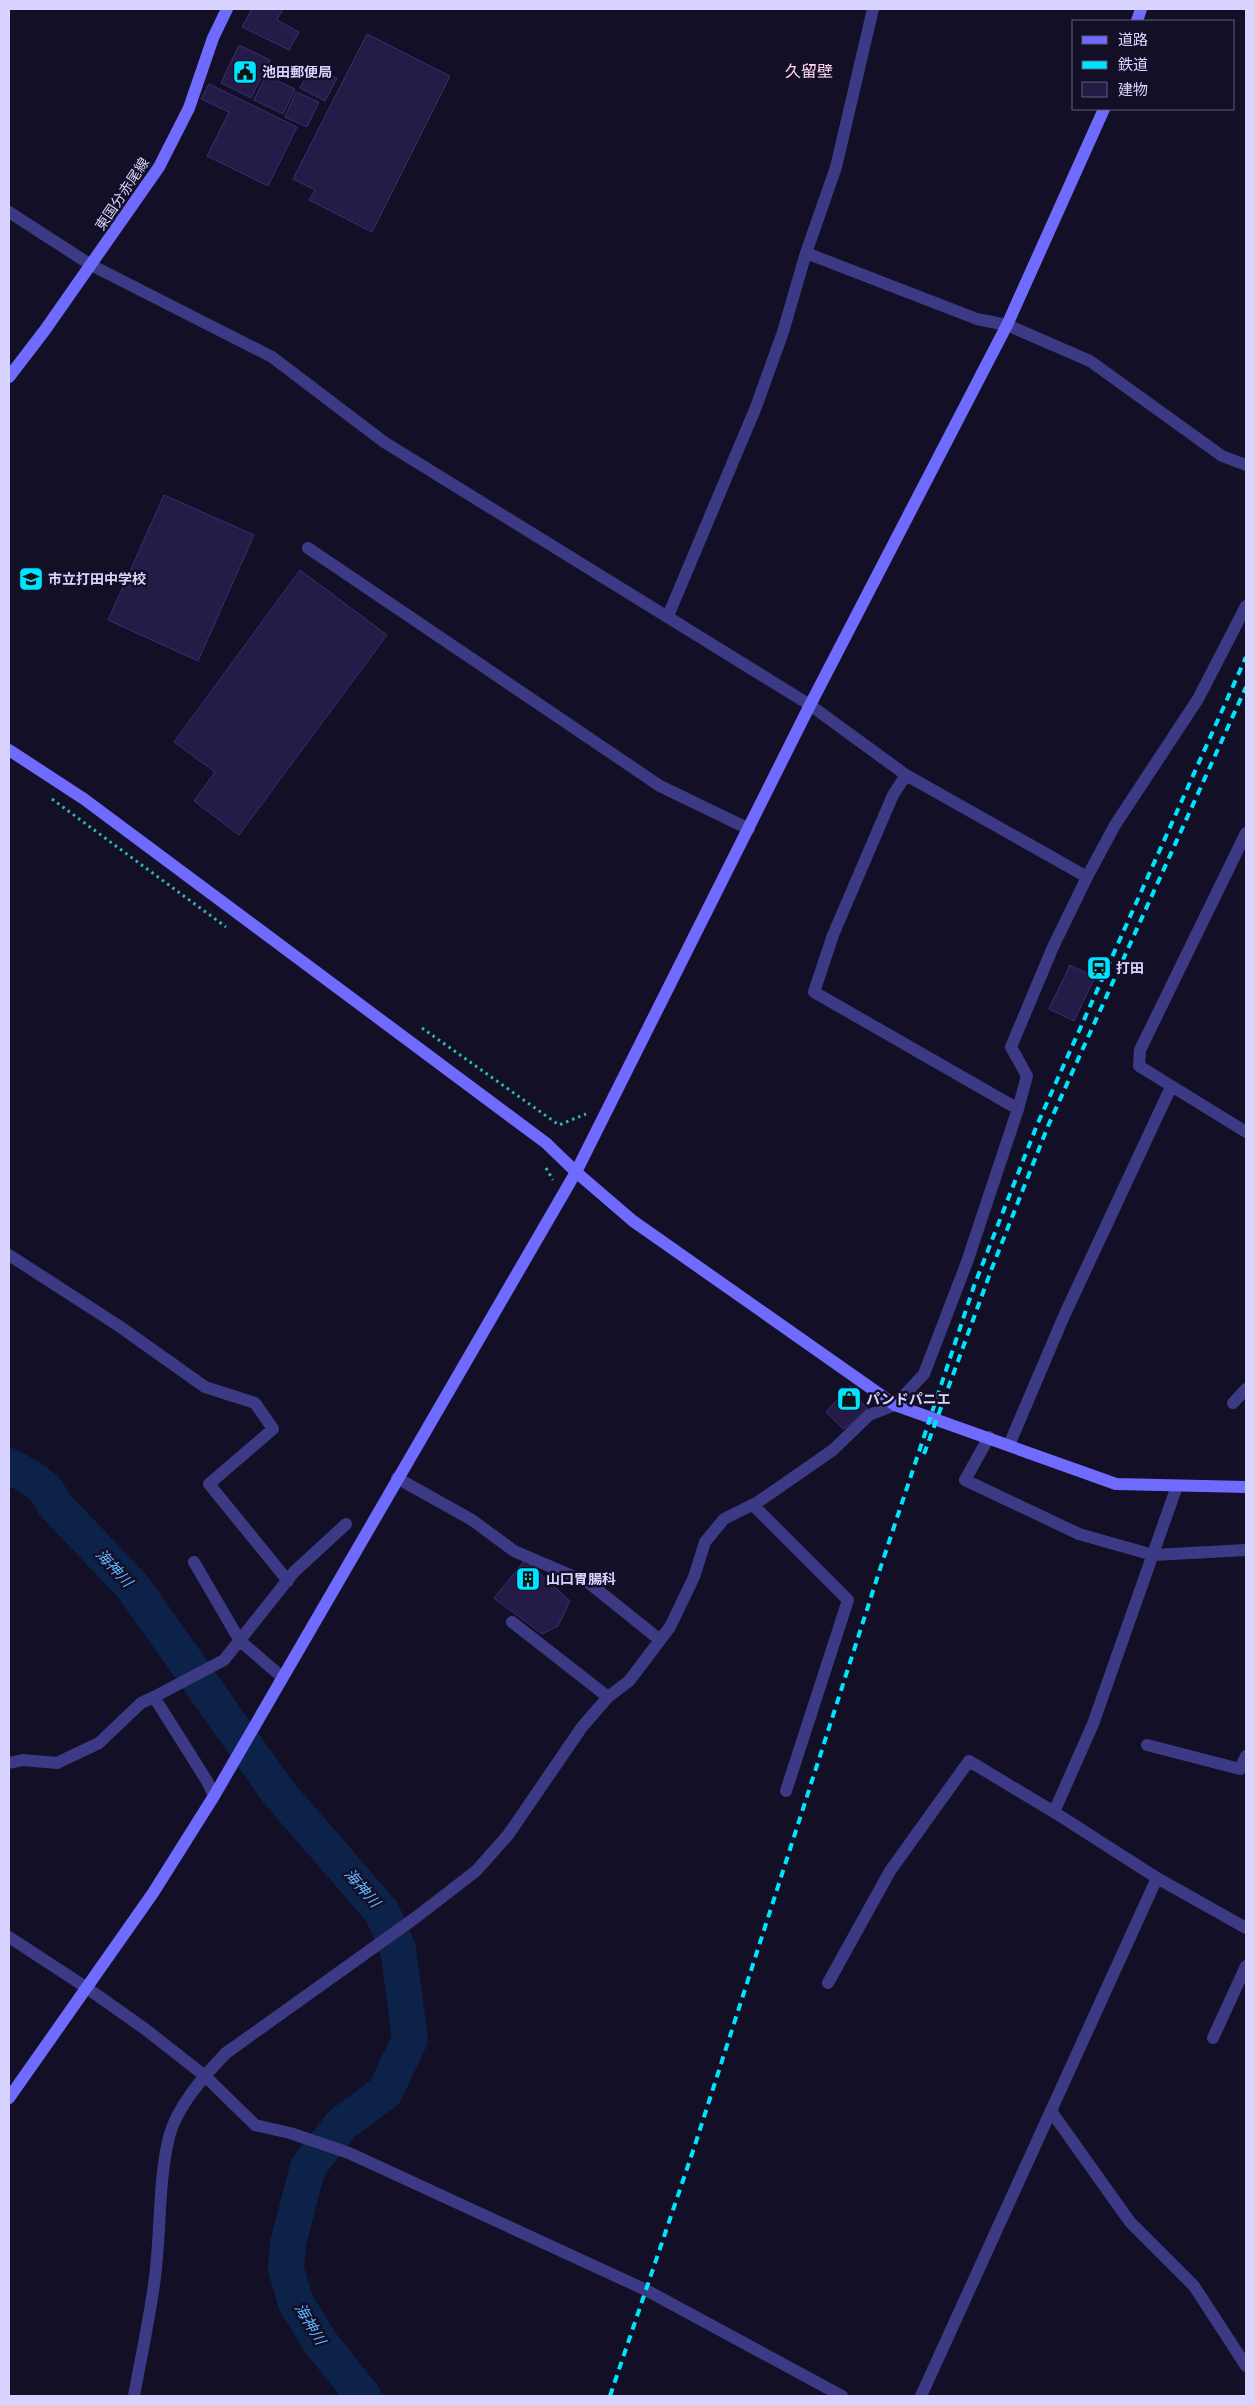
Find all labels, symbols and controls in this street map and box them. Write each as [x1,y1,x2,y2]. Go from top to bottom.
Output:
legend [1072,20,1235,110]
text: 道路 [1118,31,1148,49]
text: 鉄道 [1118,56,1148,74]
public building icon: 池田郵便局 [232,59,258,85]
district label: 久留壁 [785,62,833,81]
place label: 池田郵便局 [262,64,332,80]
text: 建物 [1118,81,1148,99]
street label: 東国分赤尾線 [92,155,152,233]
school or university icon: 市立打田中学校 [18,566,44,592]
place label: 市立打田中学校 [48,571,146,587]
station icon: 打田 [1086,955,1112,981]
place label: 打田 [1116,960,1144,976]
shop icon: パンドパニエ [836,1386,862,1412]
place label: パンドパニエ [866,1391,951,1407]
water label: 海神川 [92,1545,137,1592]
building icon: 山口胃腸科 [515,1566,541,1592]
place label: 山口胃腸科 [546,1571,616,1587]
water label: 海神川 [340,1865,385,1912]
water label: 海神川 [291,2300,330,2350]

